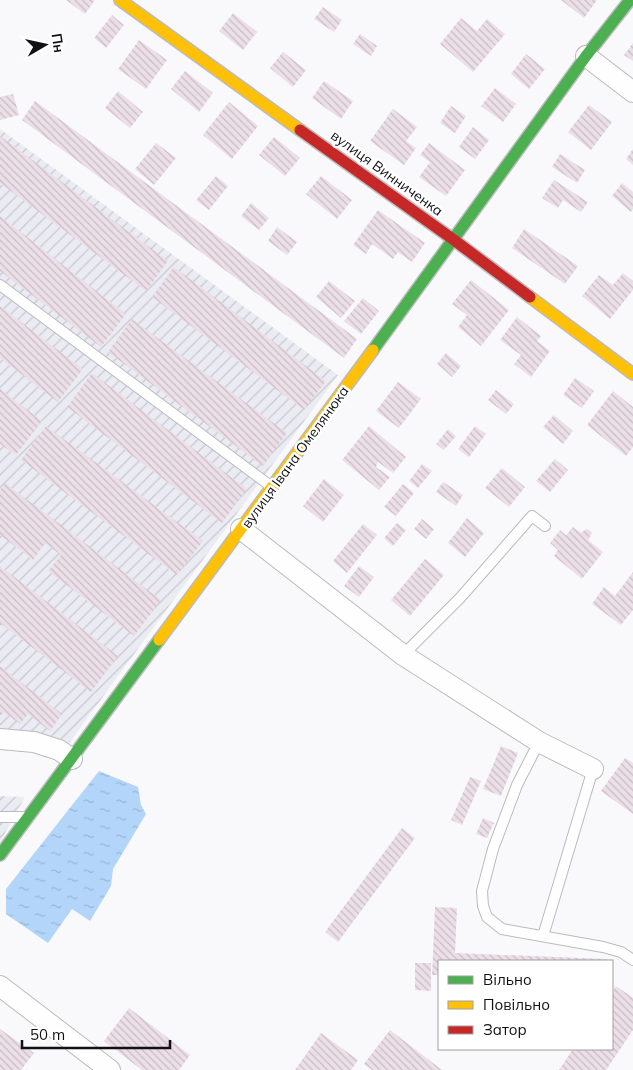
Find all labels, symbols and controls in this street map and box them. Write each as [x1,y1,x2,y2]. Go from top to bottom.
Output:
north arrow [20,20,70,70]
text: Пн [47,32,68,54]
street label: вулиця Винниченка [327,126,447,220]
street label: вулиця Івана Омелянюка [237,382,353,532]
legend [438,960,613,1050]
text: Вільно [483,970,532,989]
text: Повільно [483,995,550,1014]
scale bar [22,1018,170,1050]
text: Затор [483,1020,527,1039]
text: 50 m [30,1025,65,1044]

